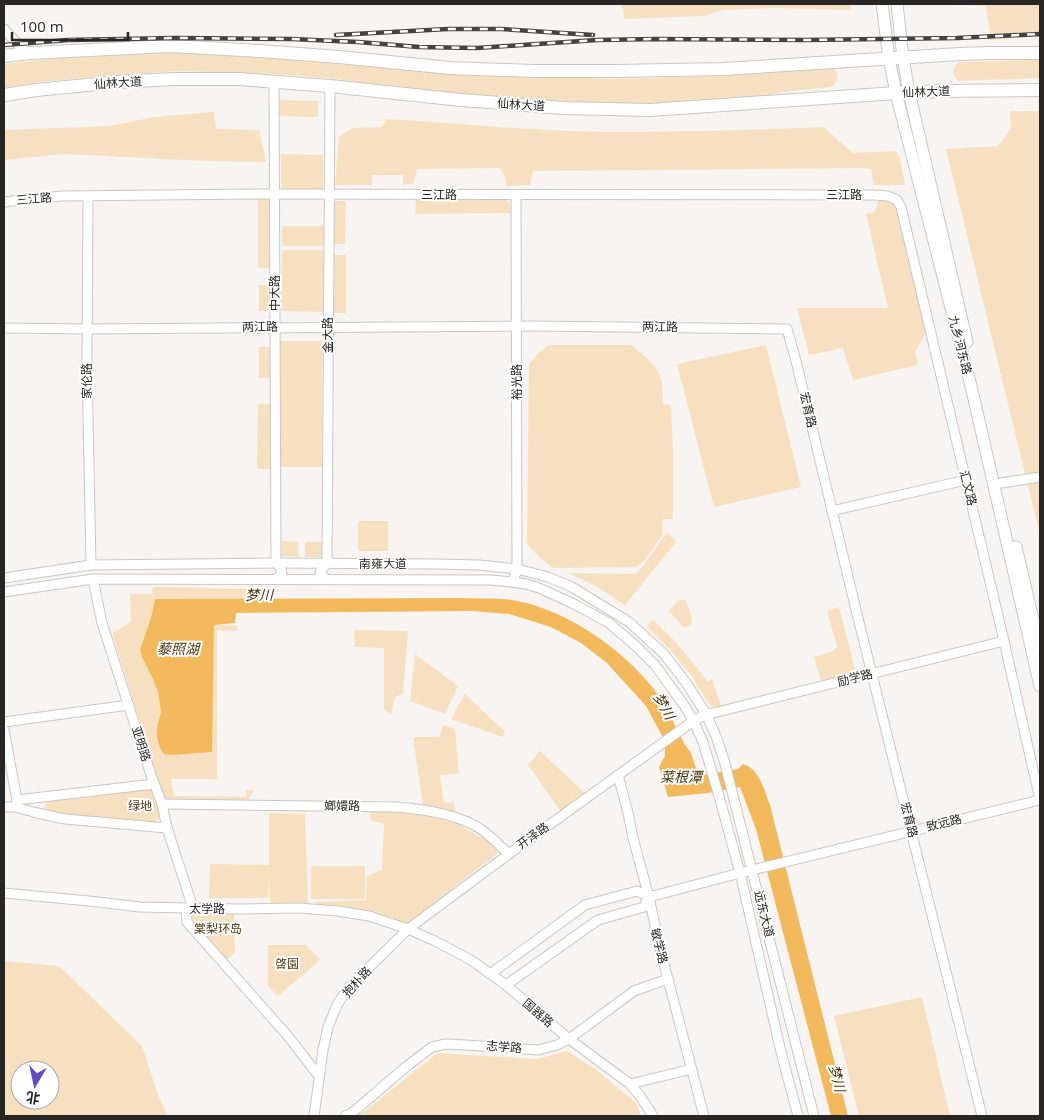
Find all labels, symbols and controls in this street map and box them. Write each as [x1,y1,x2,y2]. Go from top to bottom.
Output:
scale bar [12,10,129,42]
text: 100 m [20,16,64,36]
street label: 仙林大道 [93,72,143,93]
street label: 仙林大道 [902,82,950,101]
street label: 仙林大道 [496,94,546,115]
street label: 三江路 [421,186,457,203]
street label: 三江路 [826,186,862,203]
street label: 三江路 [15,188,53,209]
street label: 中大路 [266,275,283,311]
street label: 九乡河东路 [945,314,976,376]
street label: 金大路 [319,317,336,353]
street label: 两江路 [242,318,278,335]
street label: 两江路 [642,318,678,335]
street label: 家伦路 [78,363,95,399]
street label: 裕光路 [508,364,525,400]
street label: 宏育路 [796,390,821,429]
street label: 汇文路 [956,468,981,507]
street label: 南雍大道 [359,555,407,572]
water label: 梦川 [245,585,275,604]
water label: 藜照湖 [157,639,201,658]
street label: 励学路 [835,665,874,690]
water label: 梦川 [649,689,681,724]
street label: 亚明路 [128,724,155,764]
water label: 菜根潭 [660,767,705,786]
park label: 绿地 [128,797,152,814]
street label: 嫏嬛路 [324,797,360,814]
street label: 宏育路 [897,800,922,839]
street label: 致远路 [924,810,963,835]
street label: 开泽路 [513,818,552,853]
street label: 远东大道 [750,889,779,939]
street label: 太学路 [189,900,225,917]
park label: 棠梨环岛 [194,920,242,937]
street label: 敏学路 [647,926,672,965]
park label: 啓園 [275,955,299,972]
street label: 抱朴路 [338,963,375,1001]
street label: 国器路 [519,995,558,1031]
street label: 志学路 [485,1036,523,1057]
north arrow [10,1060,60,1110]
water label: 梦川 [825,1062,851,1096]
text: 北 [24,1088,41,1109]

